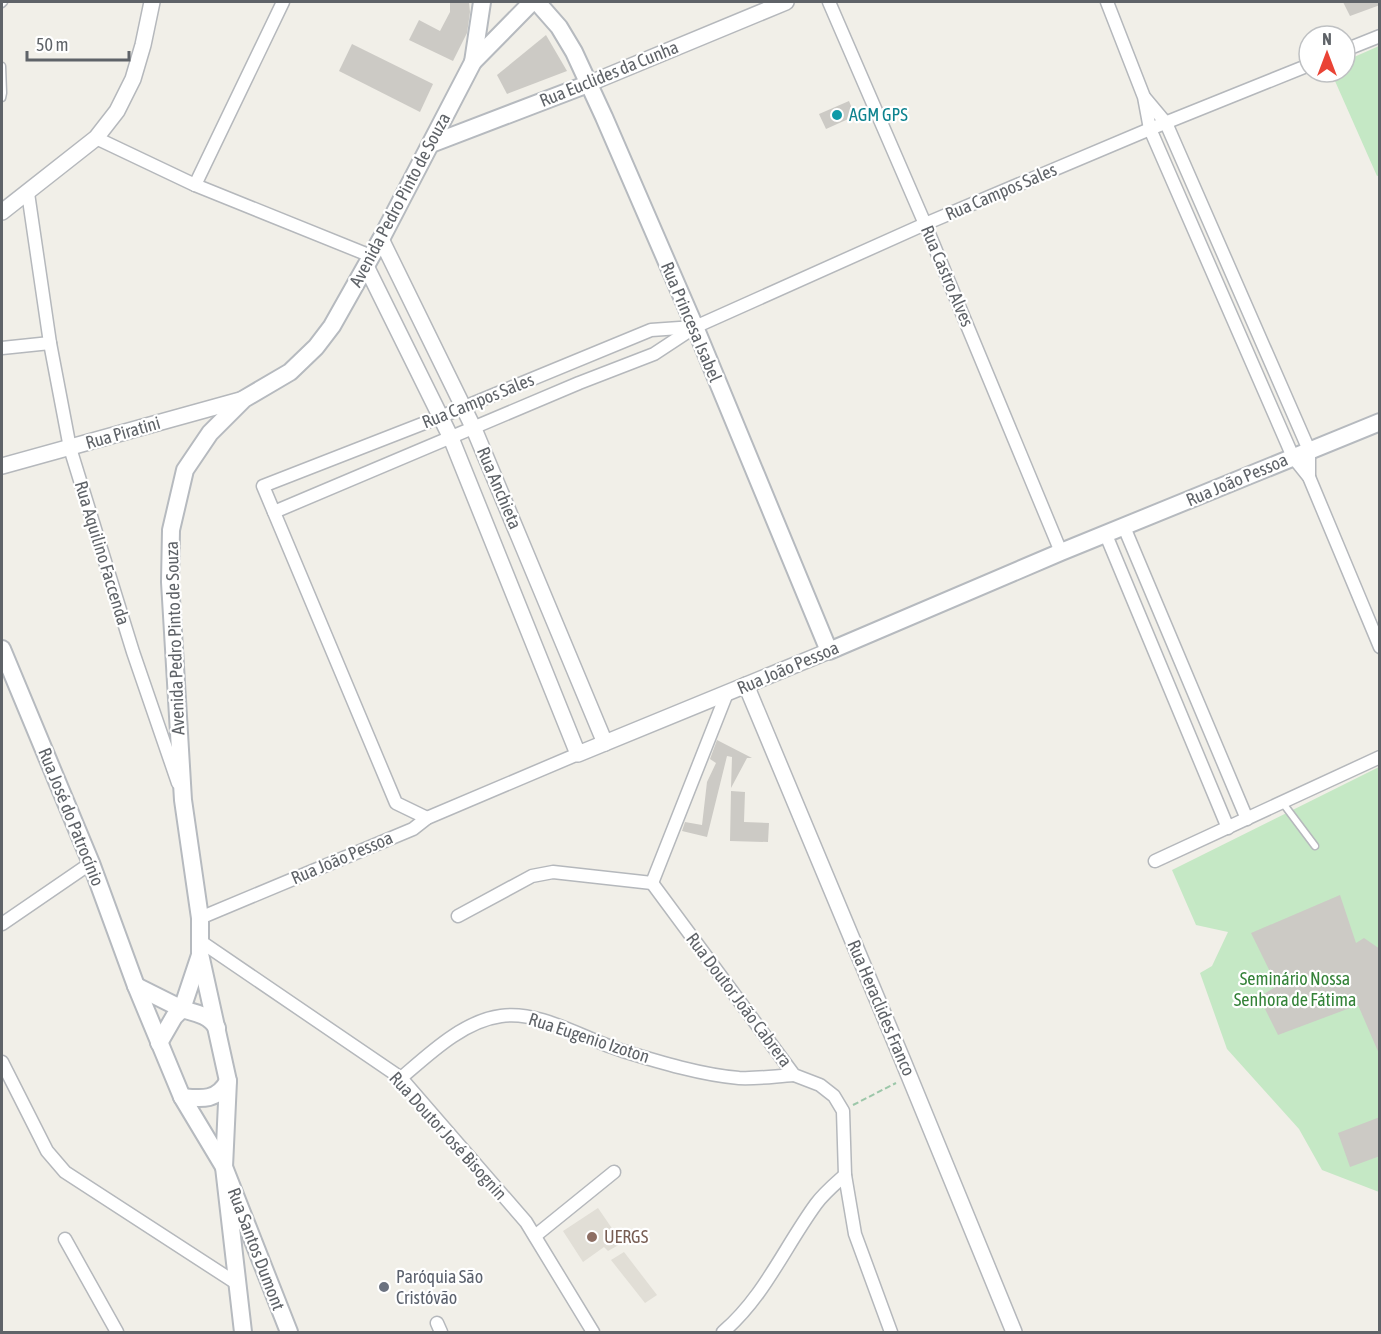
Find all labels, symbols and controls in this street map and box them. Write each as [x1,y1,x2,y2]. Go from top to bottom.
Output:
scale bar [27,24,129,62]
north arrow [1297,24,1357,84]
text: N [1322,30,1332,48]
text: 50 m [36,34,68,55]
street label: Rua Euclides da Cunha [536,36,681,111]
place label: AGM GPS [849,104,908,125]
marker: AGM GPS [830,108,844,122]
street label: Avenida Pedro Pinto de Souza [345,109,454,290]
street label: Rua Campos Sales [942,159,1060,224]
street label: Rua Castro Alves [917,222,978,330]
street label: Rua Princesa Isabel [657,259,726,385]
street label: Rua Campos Sales [419,369,537,433]
street label: Rua Piratini [83,412,163,453]
street label: Rua Anchieta [473,444,526,532]
street label: Rua João Pessoa [1183,449,1291,510]
street label: Rua Aquilino Faccenda [71,478,134,627]
street label: Avenida Pedro Pinto de Souza [161,541,188,735]
street label: Rua João Pessoa [734,637,842,698]
street label: Rua José do Patrocínio [34,745,109,889]
street label: Rua João Pessoa [288,827,396,888]
street label: Rua Doutor João Cabrera [682,929,797,1071]
street label: Rua Heraclides Franco [843,937,920,1079]
park label: Seminário Nossa Senhora de Fátima [1234,968,1356,1010]
street label: Rua Eugenio Izoton [526,1008,652,1067]
street label: Rua Doutor José Bisognin [385,1067,511,1204]
street label: Rua Santos Dumont [223,1185,289,1313]
place label: UERGS [604,1226,649,1247]
marker: UERGS [585,1230,599,1244]
place label: Paróquia São Cristóvão [396,1266,483,1308]
marker: Paróquia São Cristóvão [377,1280,391,1294]

